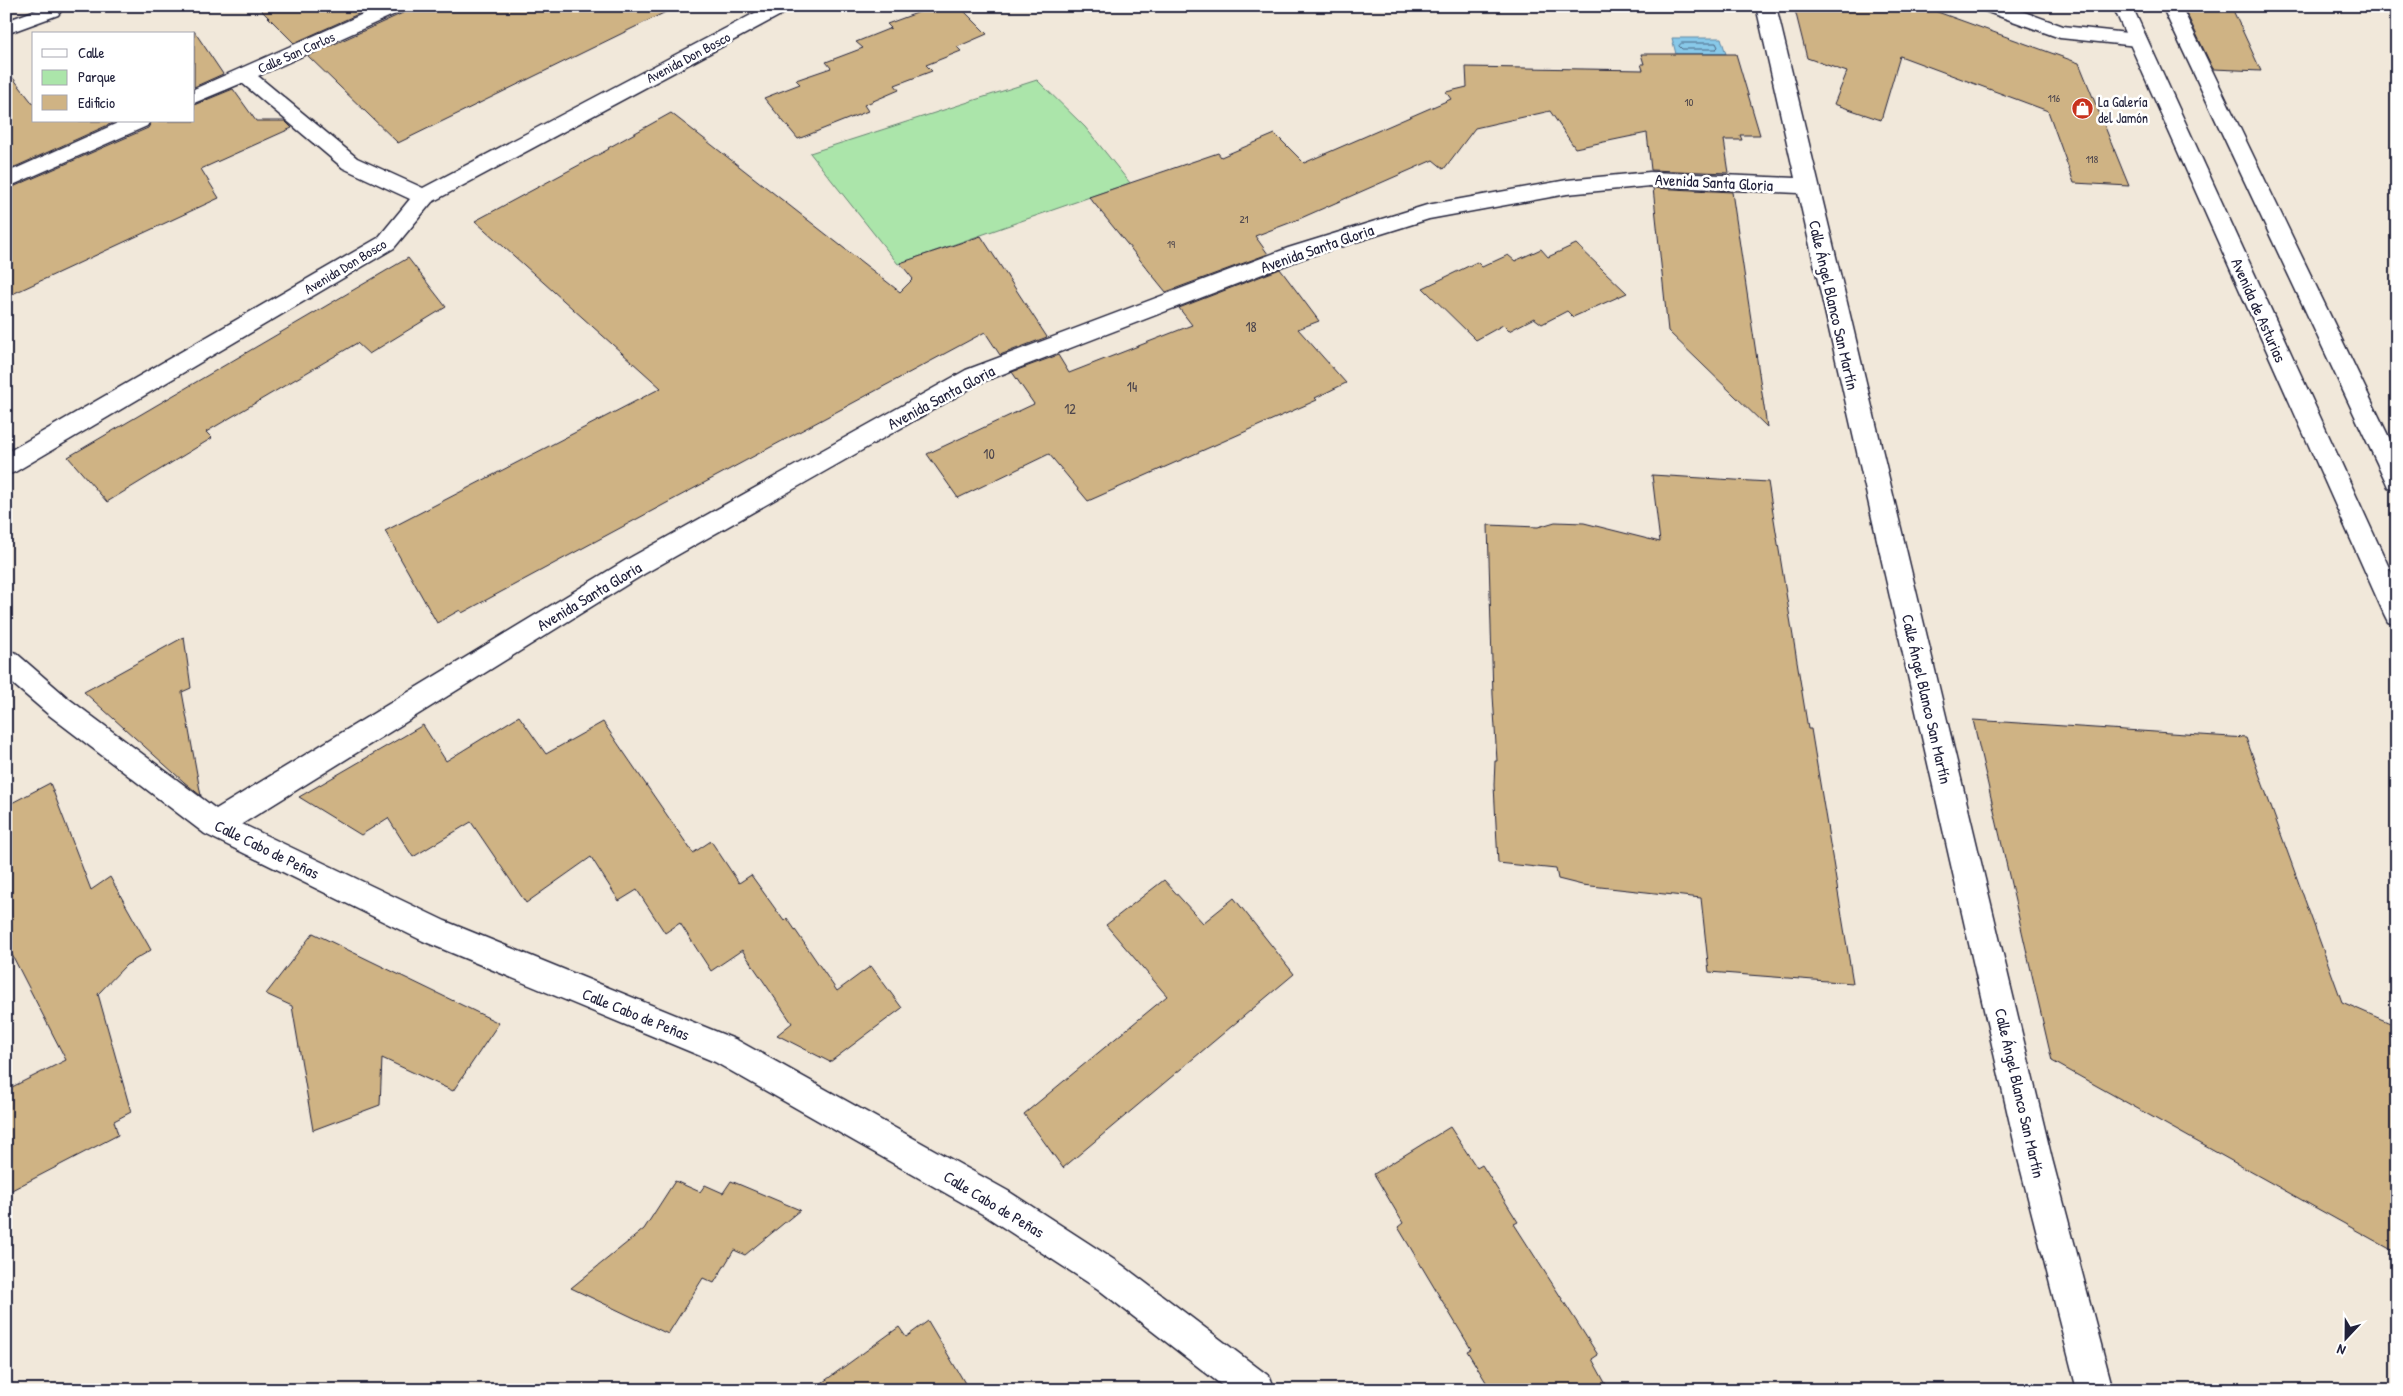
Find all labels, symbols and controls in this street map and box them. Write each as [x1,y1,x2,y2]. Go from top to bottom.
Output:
street label: Calle San Carlos [254,26,338,78]
street label: Avenida Don Bosco [643,27,734,87]
legend [32,32,195,122]
text: Calle [78,42,105,63]
text: Parque [78,66,116,87]
house number: 116 [2048,91,2061,105]
text: Edificio [78,92,115,113]
place label: La Galería del Jamón [2098,92,2148,127]
house number: 10 [1685,95,1694,109]
shop icon: La Galería del Jamón [2070,97,2094,121]
house number: 118 [2086,152,2099,166]
street label: Avenida Santa Gloria [1654,168,1774,196]
house number: 21 [1239,212,1249,226]
street label: Avenida Santa Gloria [1257,218,1377,278]
street label: Calle Ángel Blanco San Martín [1804,218,1864,392]
street label: Avenida Don Bosco [300,234,390,298]
house number: 19 [1167,237,1175,251]
street label: Avenida de Asturias [2226,254,2292,366]
house number: 18 [1245,317,1257,336]
street label: Avenida Santa Gloria [884,360,998,434]
house number: 14 [1127,377,1137,396]
house number: 12 [1064,399,1076,418]
house number: 10 [983,444,995,463]
street label: Avenida Santa Gloria [533,556,645,636]
street label: Calle Ángel Blanco San Martín [1897,612,1957,786]
street label: Calle Cabo de Peñas [211,814,323,884]
street label: Calle Cabo de Peñas [579,982,693,1046]
street label: Calle Ángel Blanco San Martín [1990,1006,2050,1180]
street label: Calle Cabo de Peñas [940,1165,1048,1243]
north arrow [2320,1314,2370,1364]
text: N [2333,1340,2348,1361]

